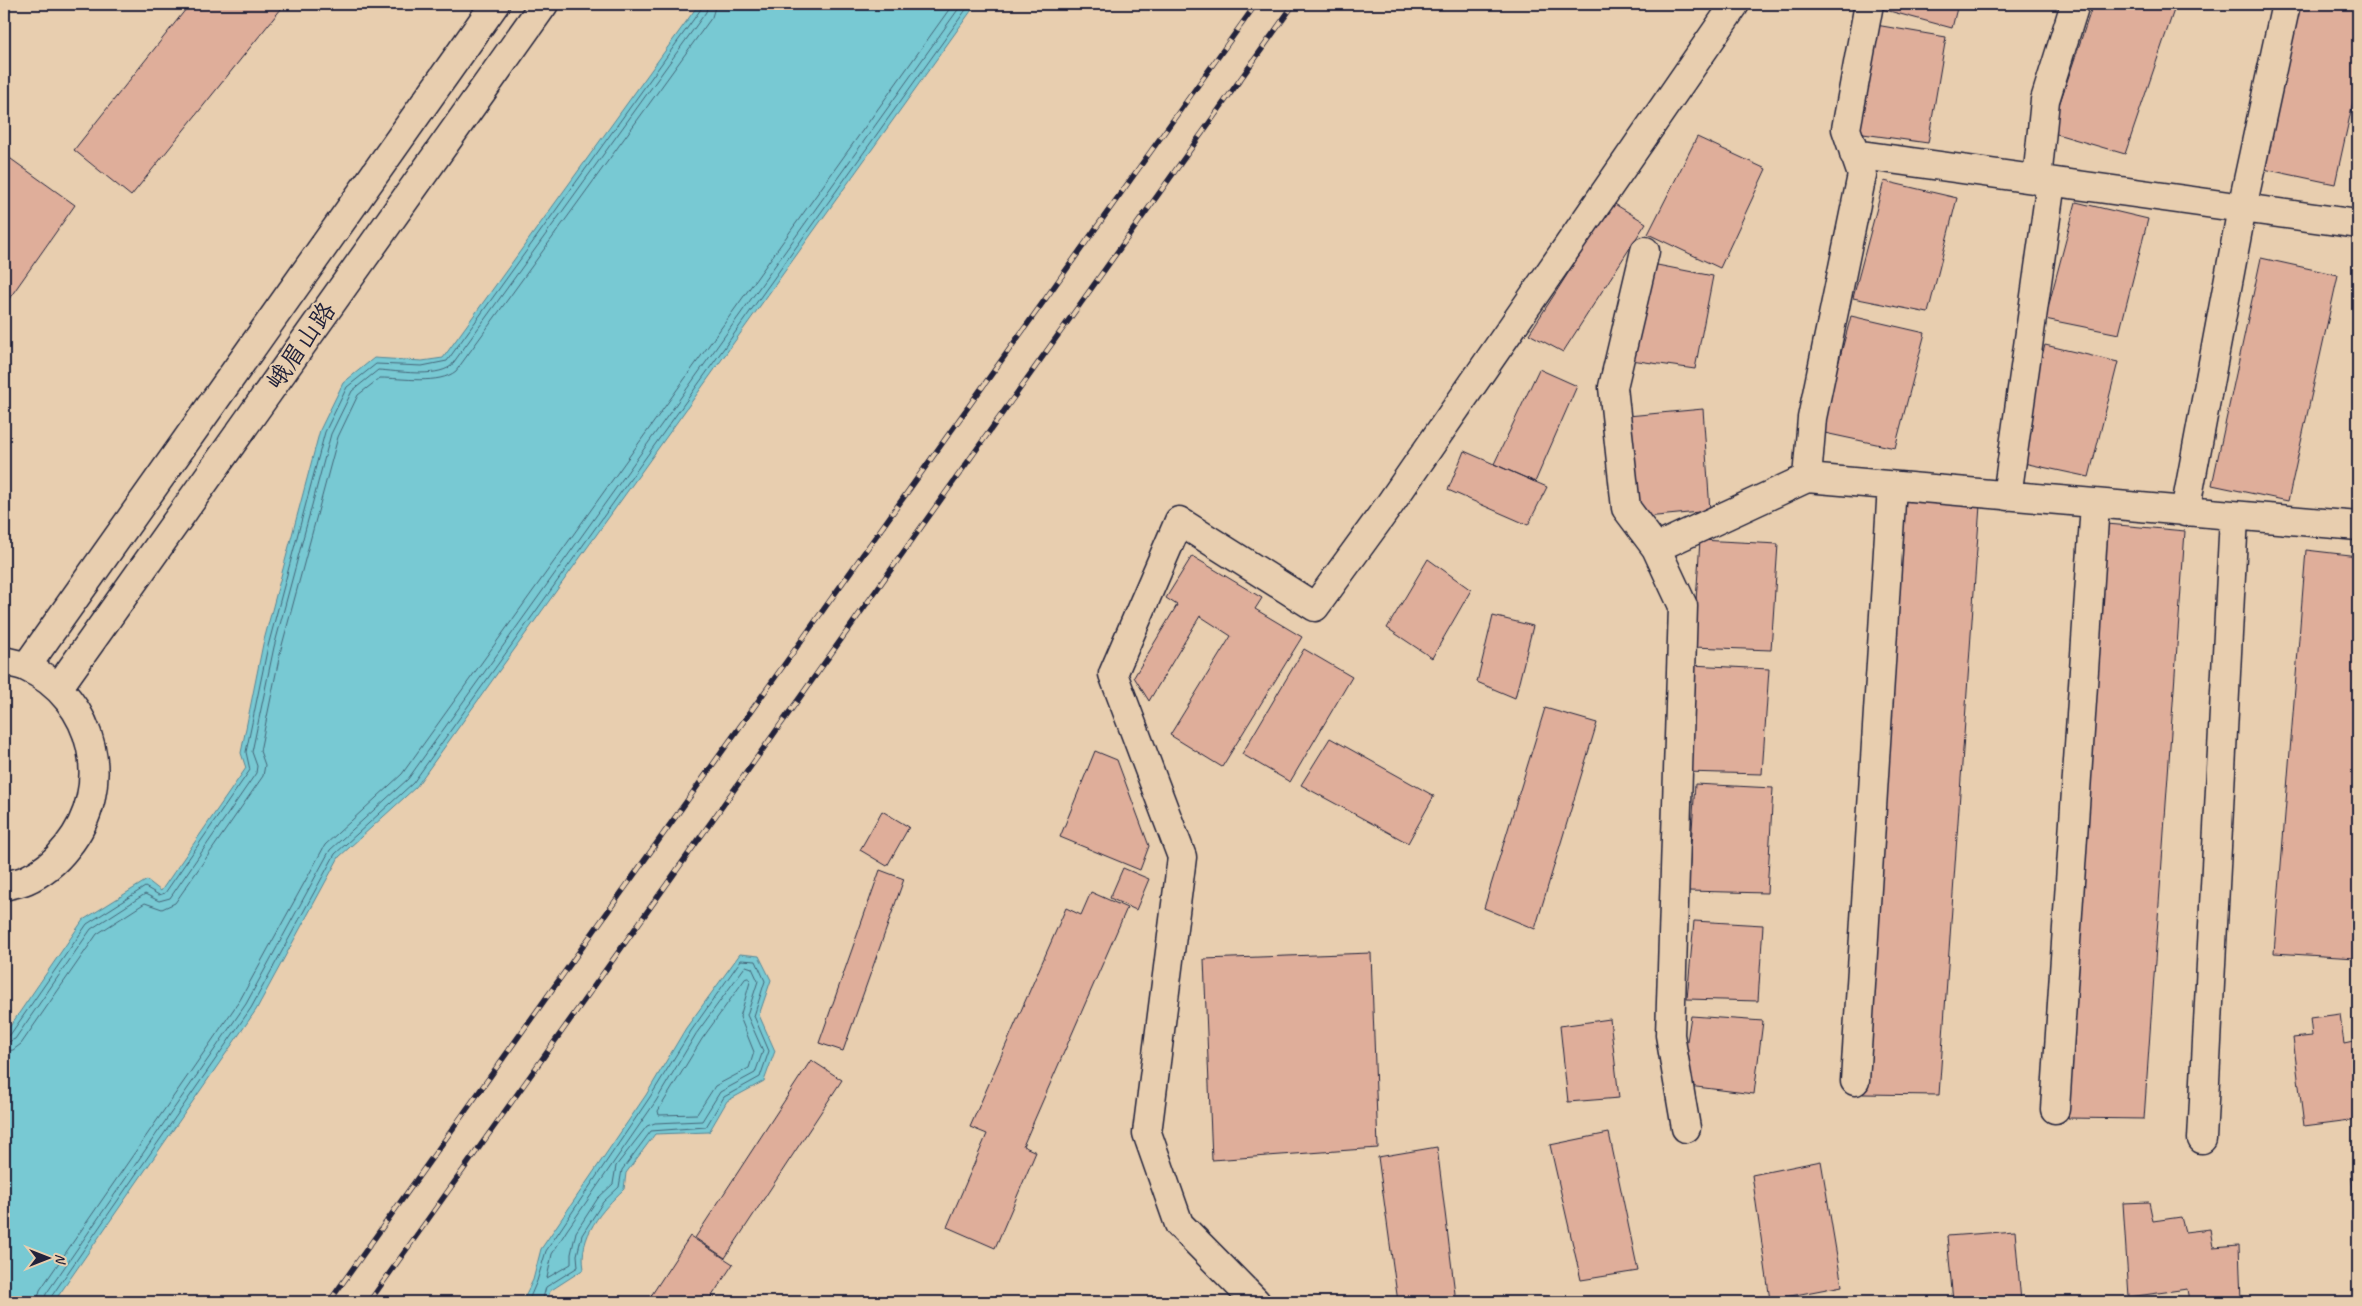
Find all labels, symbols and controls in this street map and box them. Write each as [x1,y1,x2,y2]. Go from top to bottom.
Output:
street label: 峨眉山路 [259,296,343,396]
north arrow [22,1234,72,1284]
text: N [52,1254,69,1265]

